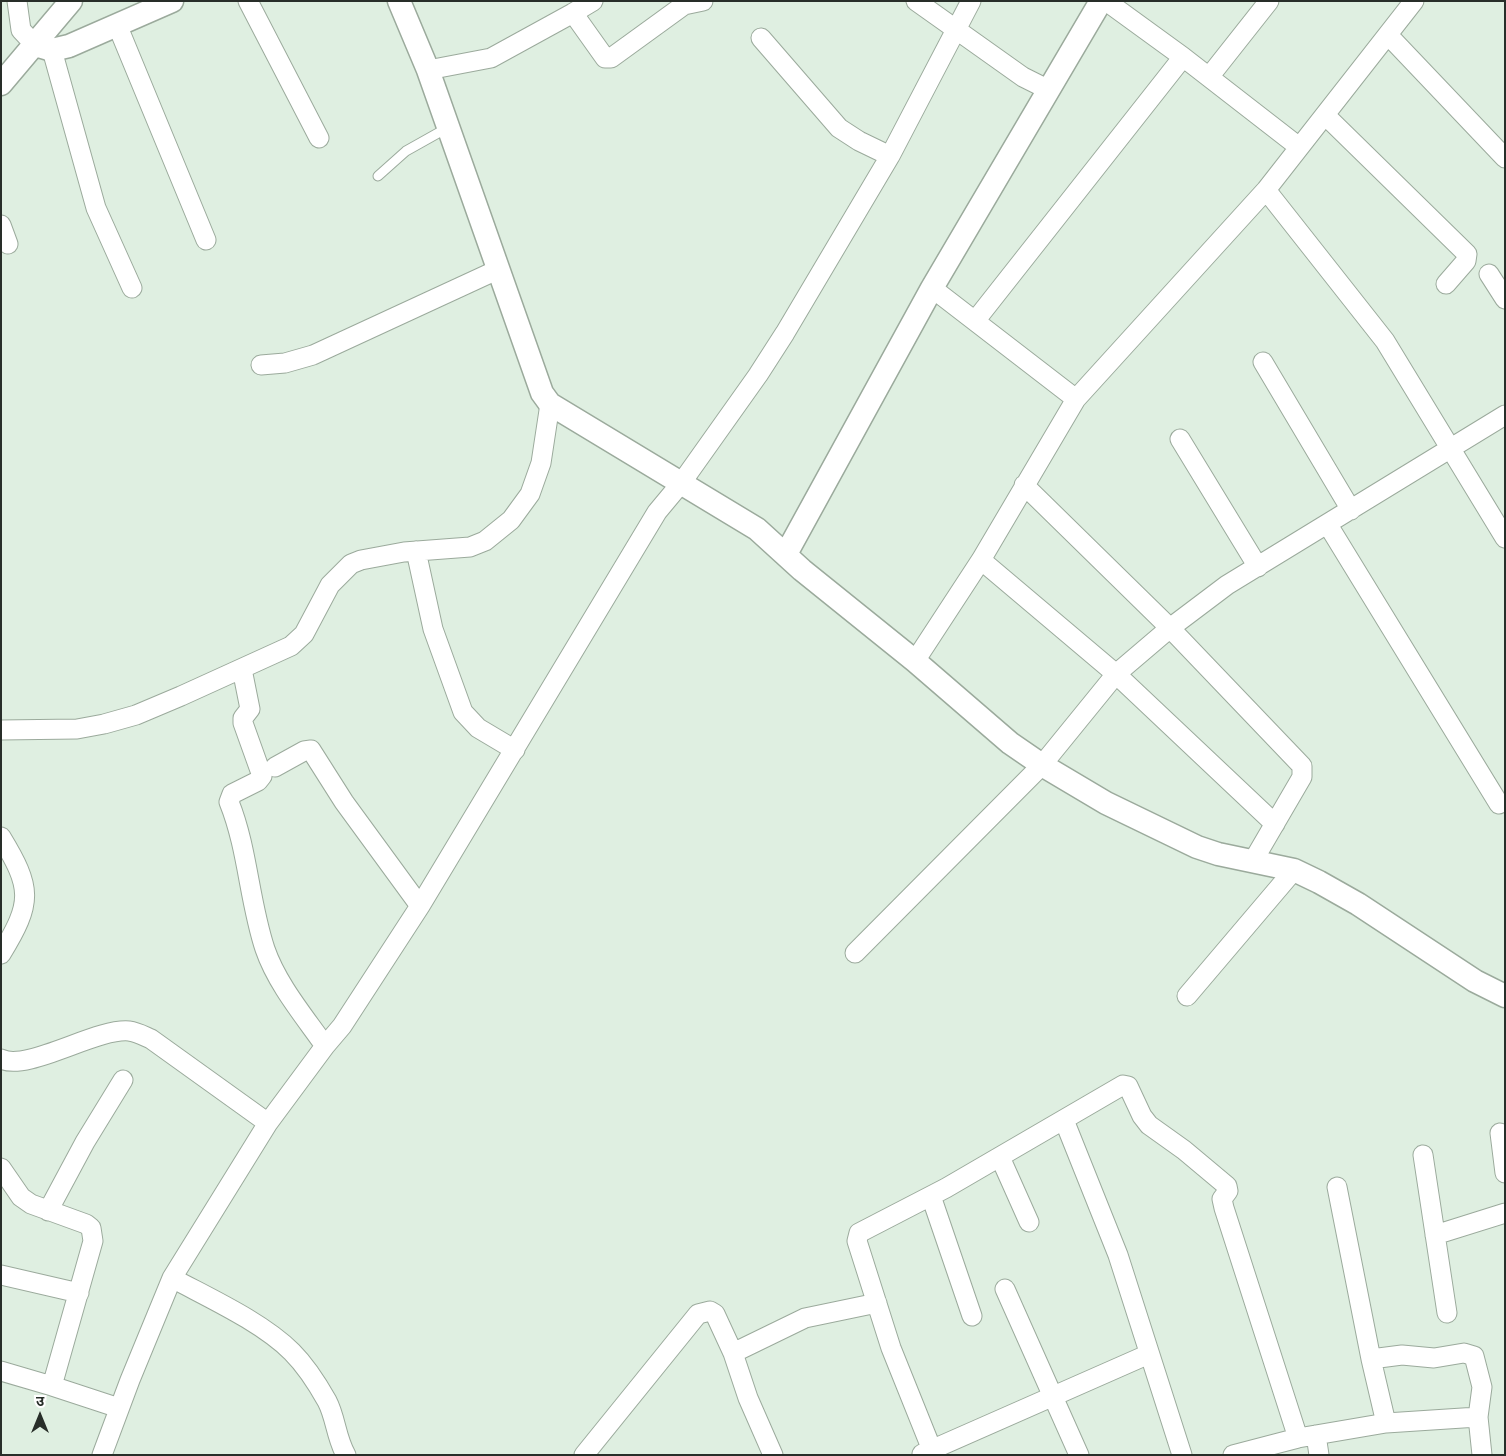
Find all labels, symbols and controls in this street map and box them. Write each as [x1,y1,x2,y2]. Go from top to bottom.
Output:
north arrow [15,1391,65,1441]
text: उ [36,1393,44,1409]

